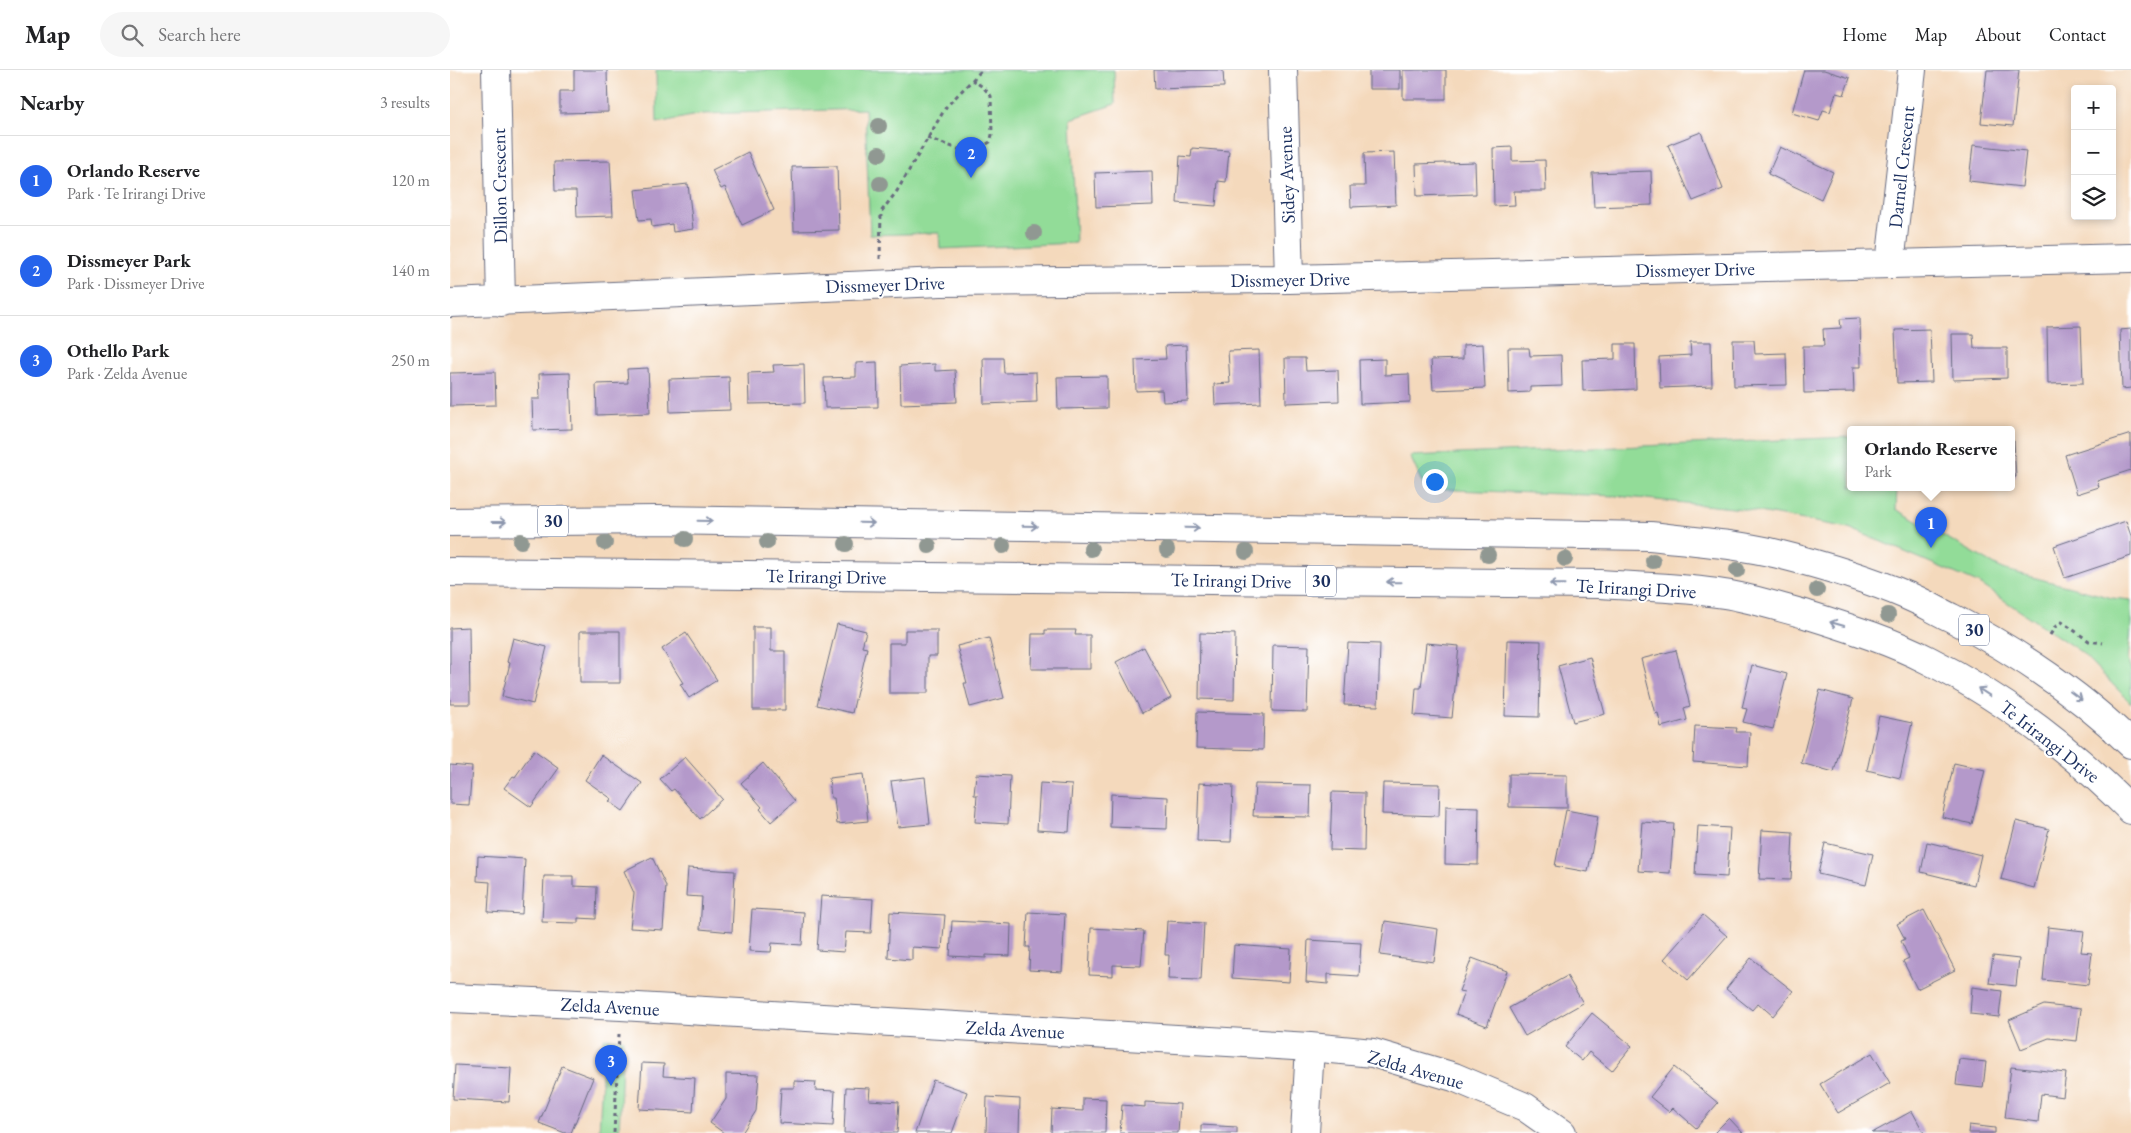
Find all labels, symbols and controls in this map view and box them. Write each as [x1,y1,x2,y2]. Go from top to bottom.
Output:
search box [100,12,450,57]
text: Map [25,19,70,50]
icon: search [118,21,146,49]
text: Search here [158,22,241,47]
text: Home [1842,23,1887,46]
text: Map [1915,23,1947,46]
text: About [1975,23,2021,46]
text: Contact [2049,23,2106,46]
map controls [2071,85,2116,220]
button: + [2071,85,2116,130]
text: Nearby [20,89,84,116]
text: 3 results [380,92,430,113]
street label: Darnell Crescent [1883,105,1920,229]
street label: Sidey Avenue [1272,126,1301,224]
street label: Dillon Crescent [486,128,513,244]
button: − [2071,130,2116,175]
pin: 2 [955,137,987,178]
text: Orlando Reserve [67,158,200,183]
text: 1 [32,170,40,191]
text: 120 m [391,170,430,191]
button: layers [2071,175,2116,220]
text: Park · Te Irirangi Drive [67,183,205,204]
text: Dissmeyer Park [67,248,191,273]
street label: Dissmeyer Drive [1635,256,1755,283]
text: 2 [32,260,40,281]
text: 140 m [391,260,430,281]
street label: Dissmeyer Drive [1230,266,1350,293]
street label: Dissmeyer Drive [825,270,945,299]
text: Park · Dissmeyer Drive [67,273,204,294]
text: Othello Park [67,338,169,363]
text: 3 [32,350,40,371]
text: 250 m [391,350,430,371]
text: Park · Zelda Avenue [67,363,187,384]
popup [1847,426,2015,491]
text: Orlando Reserve [1865,436,1997,461]
text: Park [1865,461,1892,482]
your location [1422,469,1448,495]
road number: 30 [538,506,568,536]
pin: 1 [1915,507,1947,548]
one-way arrow [696,516,712,526]
one-way arrow [490,517,506,527]
one-way arrow [859,519,875,528]
one-way arrow [1021,521,1037,531]
one-way arrow [1184,524,1200,533]
street label: Te Irirangi Drive [765,563,887,590]
road number: 30 [1306,566,1336,596]
street label: Te Irirangi Drive [1170,567,1292,594]
street label: Te Irirangi Drive [1575,573,1697,604]
one-way arrow [1386,577,1402,587]
one-way arrow [1549,579,1565,589]
road number: 30 [1959,614,1989,646]
one-way arrow [1830,618,1846,628]
one-way arrow [1978,687,1992,697]
one-way arrow [2069,691,2083,701]
street label: Te Irirangi Drive [1994,694,2105,788]
street label: Zelda Avenue [560,991,660,1022]
street label: Zelda Avenue [965,1014,1065,1045]
street label: Zelda Avenue [1365,1044,1467,1095]
pin: 3 [595,1045,627,1086]

